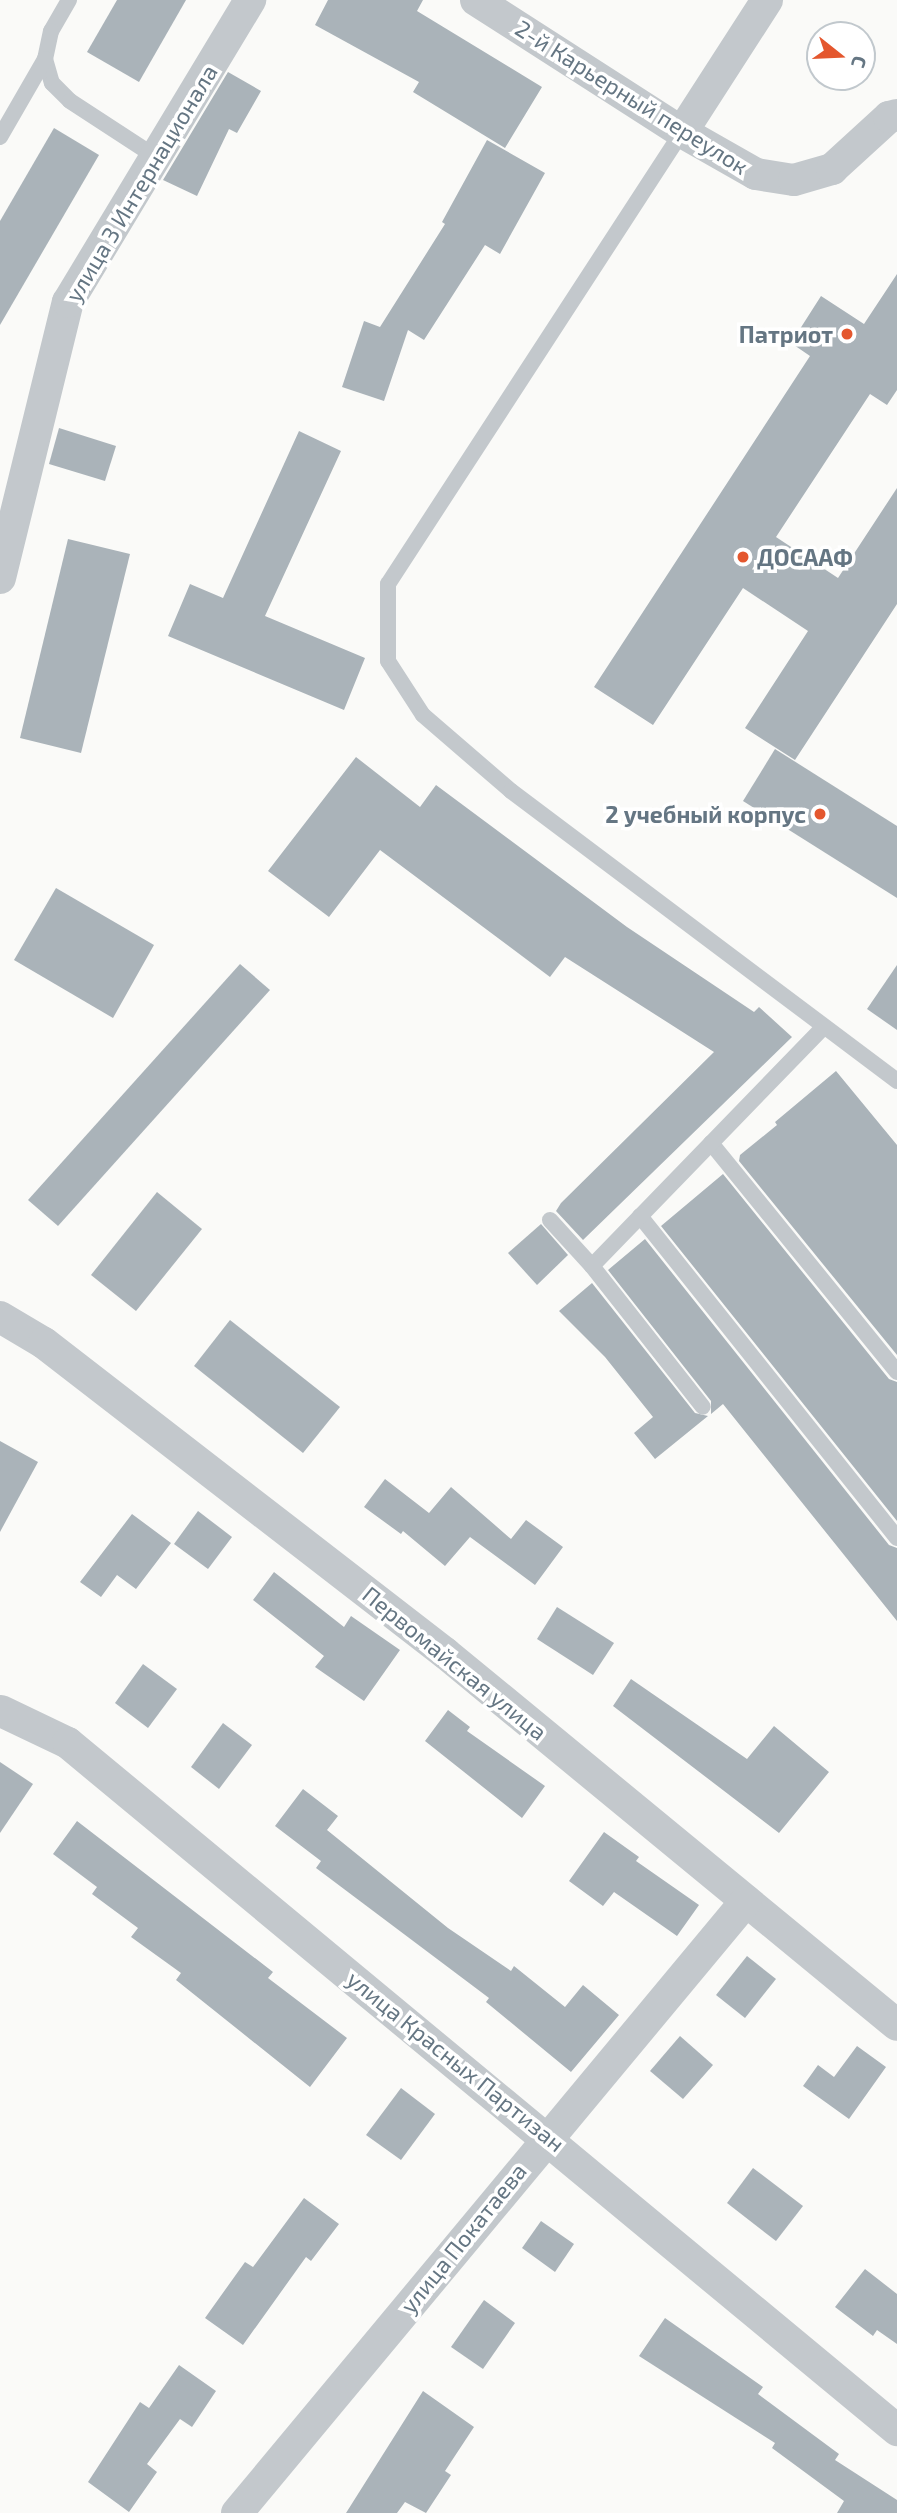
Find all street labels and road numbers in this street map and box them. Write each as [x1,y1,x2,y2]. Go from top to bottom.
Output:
street label: 2-й Карьерный переулок [510,14,754,180]
street label: улица 3 Интернационала [59,60,223,306]
street label: Первомайская улица [357,1580,553,1746]
street label: улица Красных Партизан [342,1965,570,2157]
street label: улица Покатаева [394,2158,532,2318]

